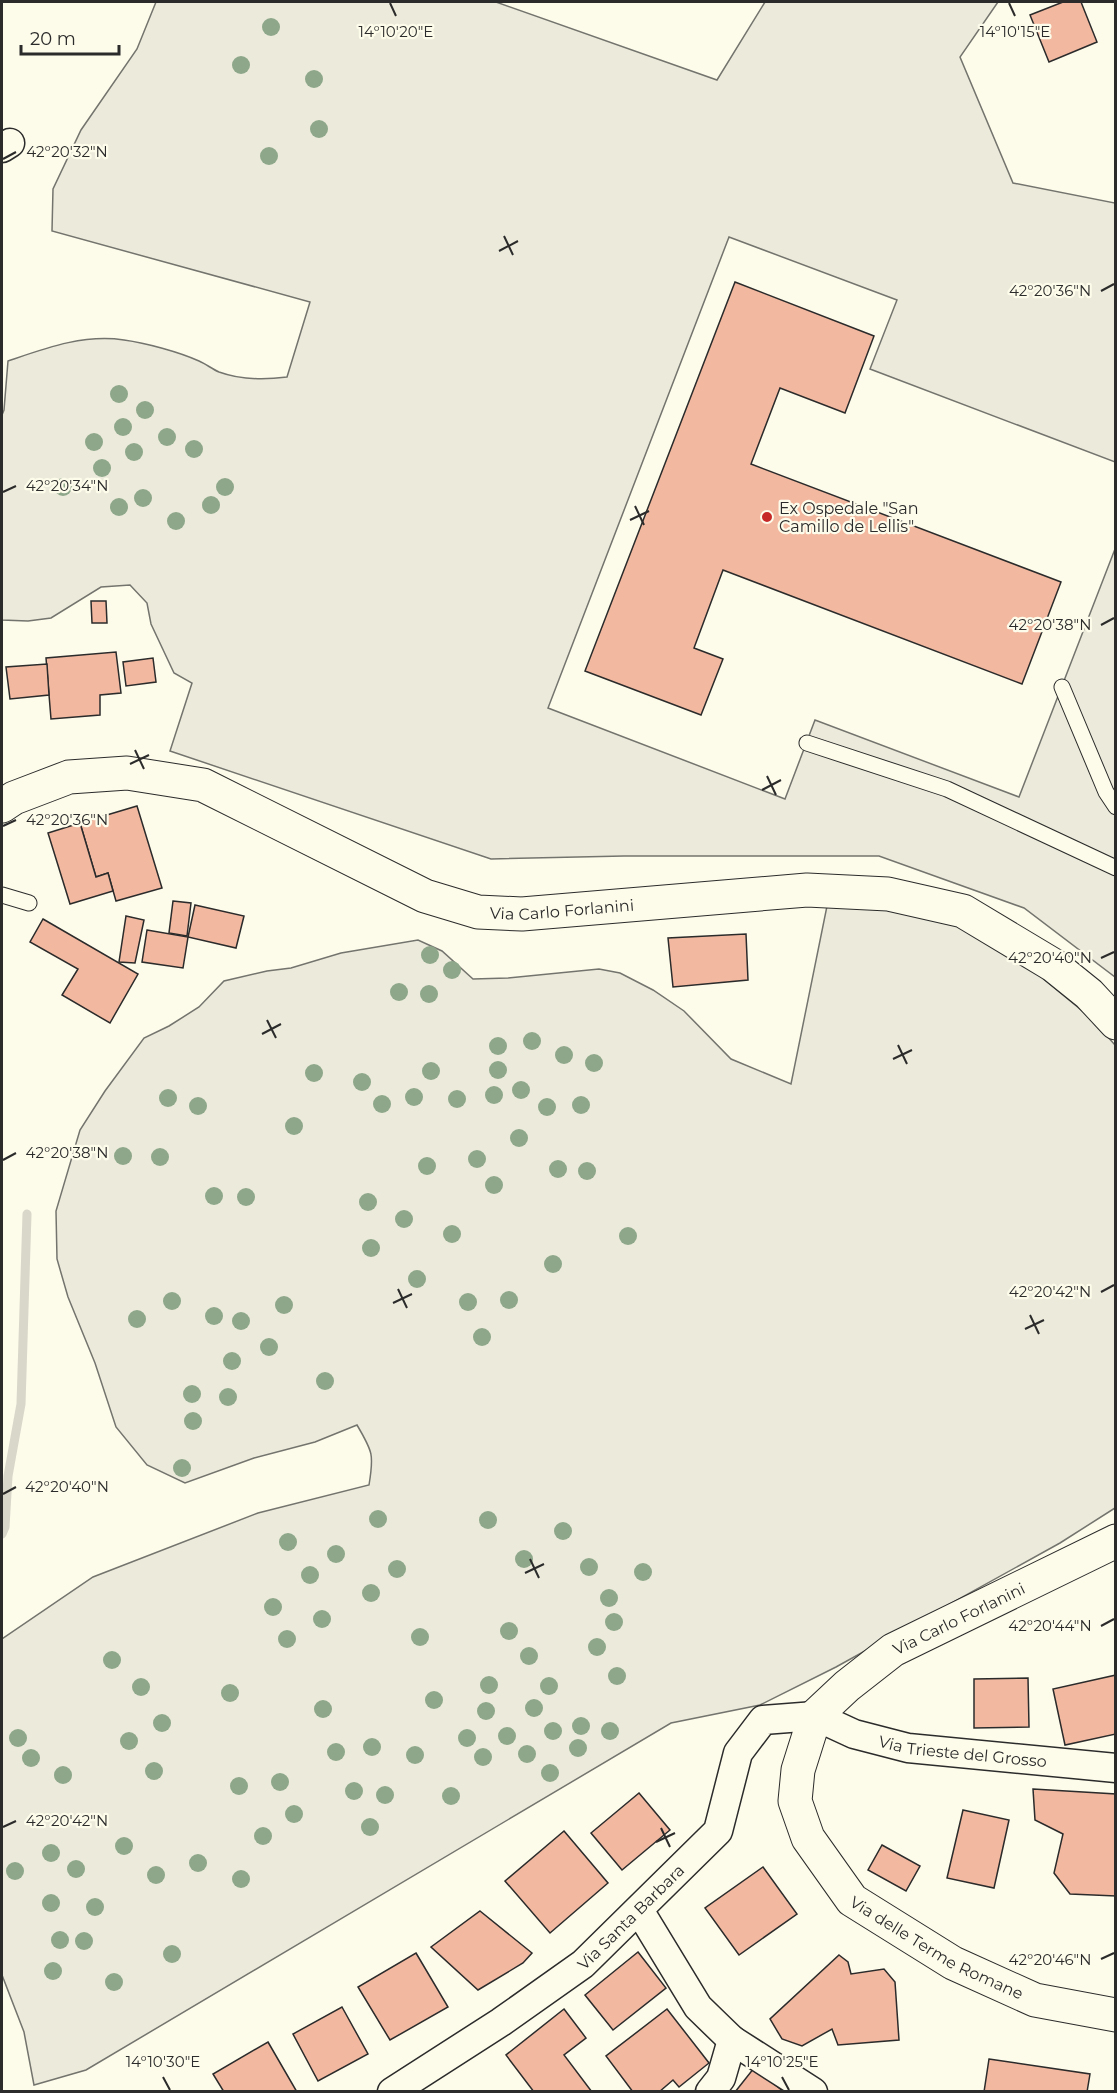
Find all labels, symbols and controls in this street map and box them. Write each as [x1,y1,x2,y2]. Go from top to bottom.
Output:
scale bar [21,18,118,56]
text: 14°10'20"E [359,22,433,41]
text: 14°10'15"E [980,22,1050,41]
text: 20 m [30,28,76,50]
text: 42°20'32"N [26,142,108,161]
text: 42°20'36"N [1009,281,1091,300]
text: 42°20'34"N [26,476,108,495]
place label: Ex Ospedale "San Camillo de Lellis" [779,499,918,536]
marker: Ex Ospedale "San Camillo de Lellis" [760,510,774,524]
text: 42°20'38"N [1009,615,1091,634]
text: 42°20'36"N [26,810,108,829]
street label: Via Carlo Forlanini [489,895,635,924]
text: 42°20'40"N [1008,948,1092,967]
text: 42°20'38"N [26,1143,108,1162]
text: 42°20'42"N [1009,1282,1091,1301]
text: 42°20'40"N [25,1477,109,1496]
street label: Via Carlo Forlanini [890,1579,1028,1659]
text: 42°20'44"N [1008,1616,1092,1635]
street label: Via Trieste del Grosso [877,1731,1048,1771]
text: 42°20'42"N [26,1811,108,1830]
street label: Via Santa Barbara [573,1860,688,1974]
street label: Via delle Terme Romane [847,1892,1026,2003]
text: 42°20'46"N [1009,1950,1091,1969]
text: 14°10'30"E [126,2052,200,2071]
text: 14°10'25"E [745,2052,819,2071]

